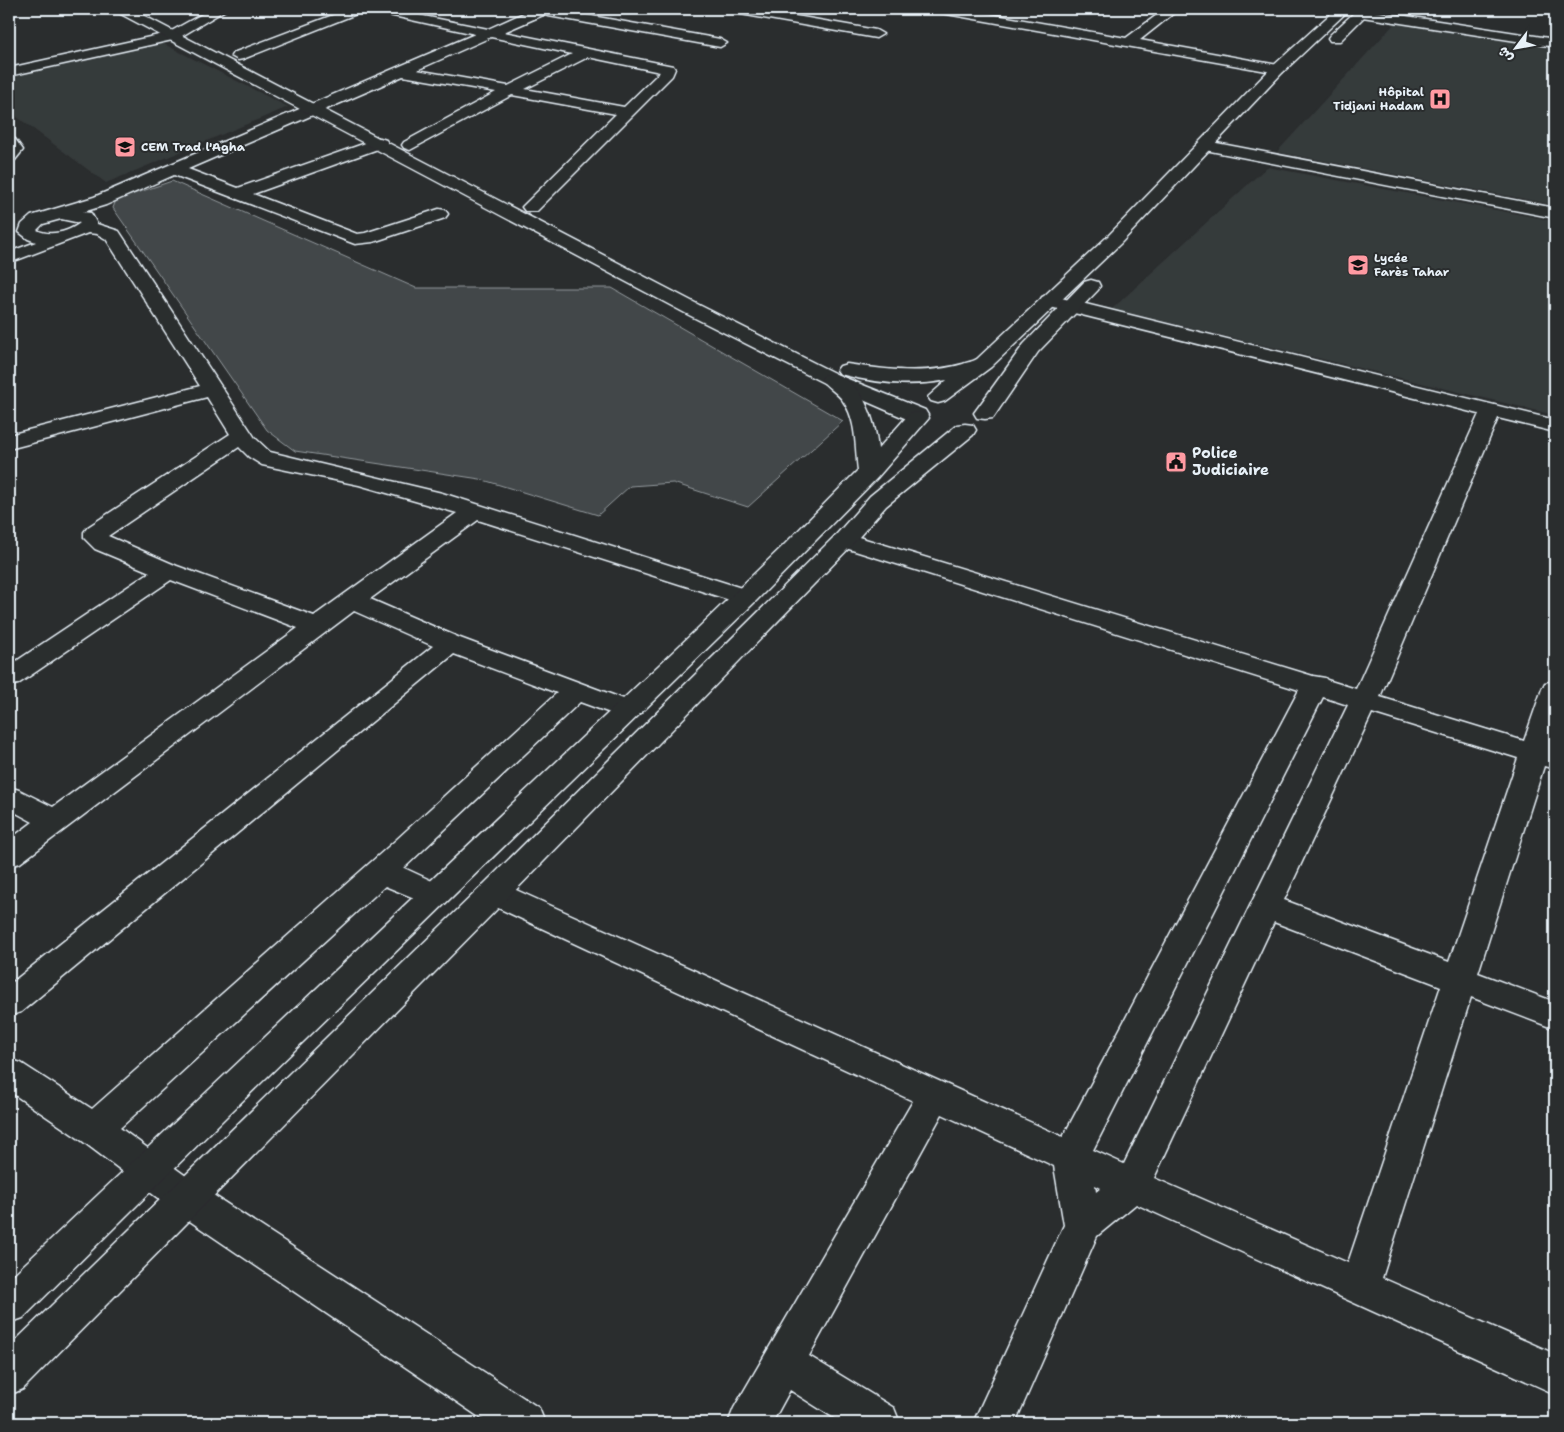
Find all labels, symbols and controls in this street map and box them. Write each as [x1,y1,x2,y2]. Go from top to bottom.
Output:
north arrow [1492,22,1542,72]
text: ش [1493,44,1517,66]
place label: Hôpital Tidjani Hadam [1333,84,1424,114]
hospital icon: Hôpital Tidjani Hadam [1428,87,1452,111]
school or university icon: CEM Trad l'Agha [113,135,137,159]
place label: CEM Trad l'Agha [141,139,246,155]
place label: Lycée Farès Tahar [1374,250,1450,280]
school or university icon: Lycée Farès Tahar [1346,253,1370,277]
place label: Police Judiciaire [1192,443,1269,480]
public building icon: Police Judiciaire [1164,450,1188,474]

